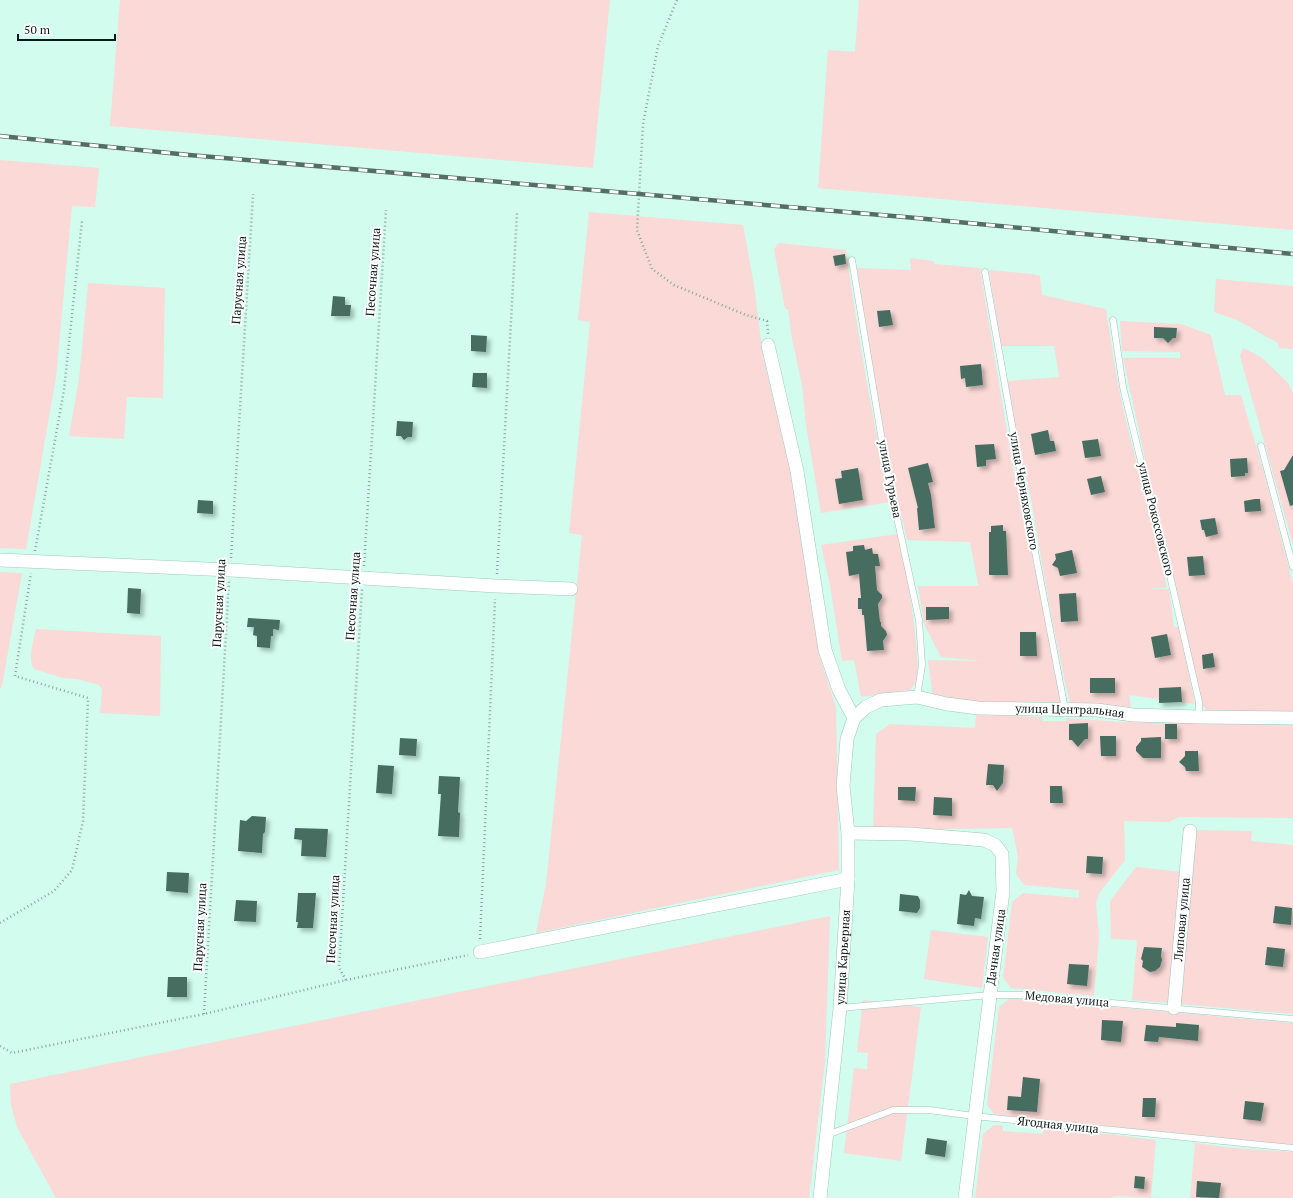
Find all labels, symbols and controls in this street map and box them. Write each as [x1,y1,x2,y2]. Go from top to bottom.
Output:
scale bar [18,16,115,42]
text: 50 m [24,22,51,37]
street label: Песочная улица [362,227,383,317]
street label: Парусная улица [228,235,249,325]
street label: улица Черняховского [1007,430,1042,551]
street label: улица Гурьева [875,438,905,519]
street label: улица Рокоссовского [1135,460,1178,578]
street label: Песочная улица [342,551,363,641]
street label: Парусная улица [209,558,228,648]
street label: улица Центральная [1014,701,1126,721]
street label: Песочная улица [323,874,342,964]
street label: Липовая улица [1170,877,1193,963]
street label: Парусная улица [190,882,209,972]
street label: Дачная улица [983,908,1008,986]
street label: улица Карьерная [832,909,853,1006]
street label: Медовая улица [1024,987,1110,1010]
street label: Ягодная улица [1017,1113,1100,1136]

